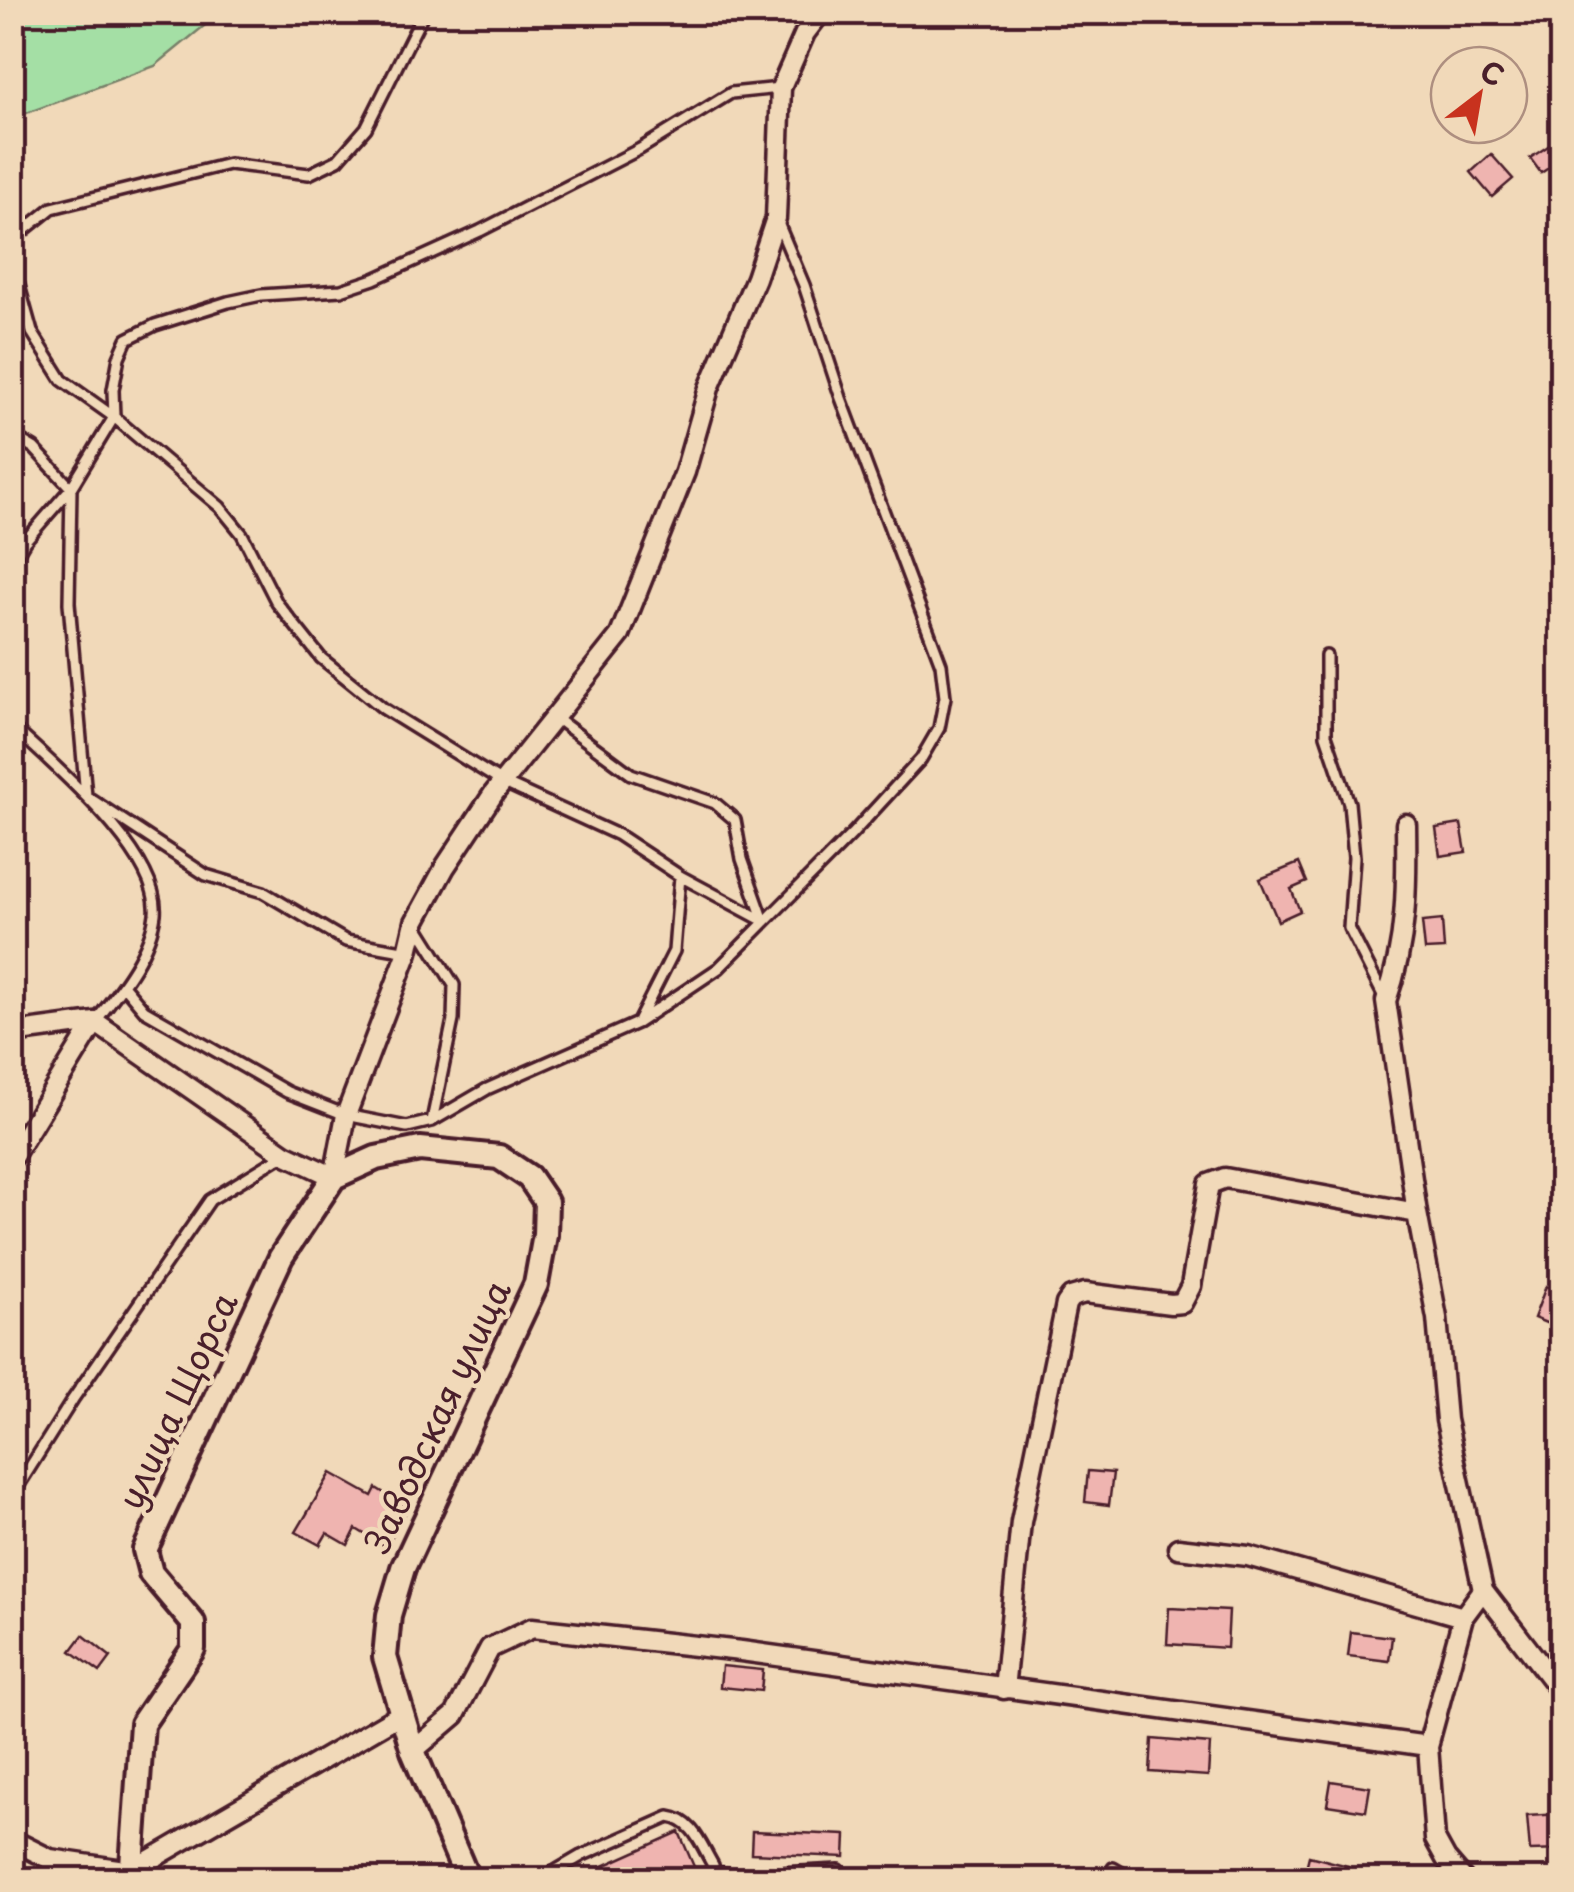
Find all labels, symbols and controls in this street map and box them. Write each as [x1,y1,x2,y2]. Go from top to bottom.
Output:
north arrow [1429,45,1529,145]
text: С [1473,48,1513,96]
street label: Заводская улица [349,1271,523,1561]
street label: улица Щорса [103,1283,250,1517]

